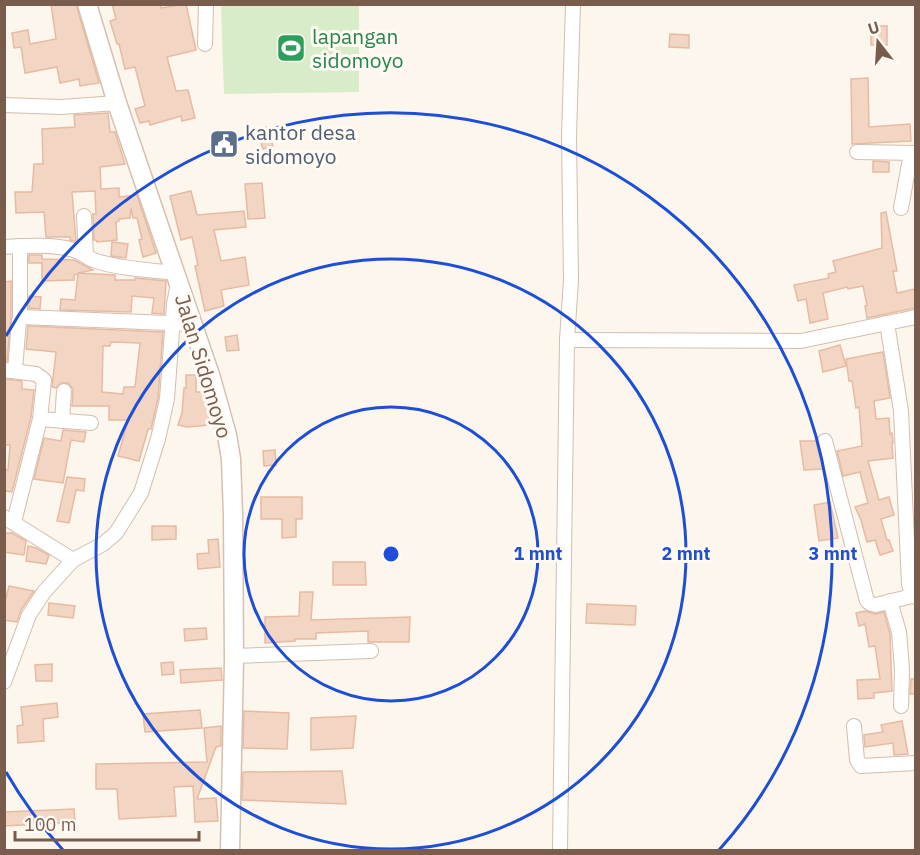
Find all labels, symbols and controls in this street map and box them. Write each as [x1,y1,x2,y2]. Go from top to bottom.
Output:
north arrow [848,12,908,72]
text: U [865,16,882,39]
place label: lapangan sidomoyo [312,22,404,74]
sports icon: lapangan sidomoyo [275,32,307,64]
place label: kantor desa sidomoyo [245,118,356,170]
public building icon: kantor desa sidomoyo [208,128,240,160]
street label: Jalan Sidomoyo [169,291,239,441]
text: 1 mnt [514,542,562,565]
text: 2 mnt [662,542,710,565]
text: 3 mnt [809,542,857,565]
centre of rings [381,544,401,564]
scale bar [15,804,200,842]
text: 100 m [24,813,76,836]

